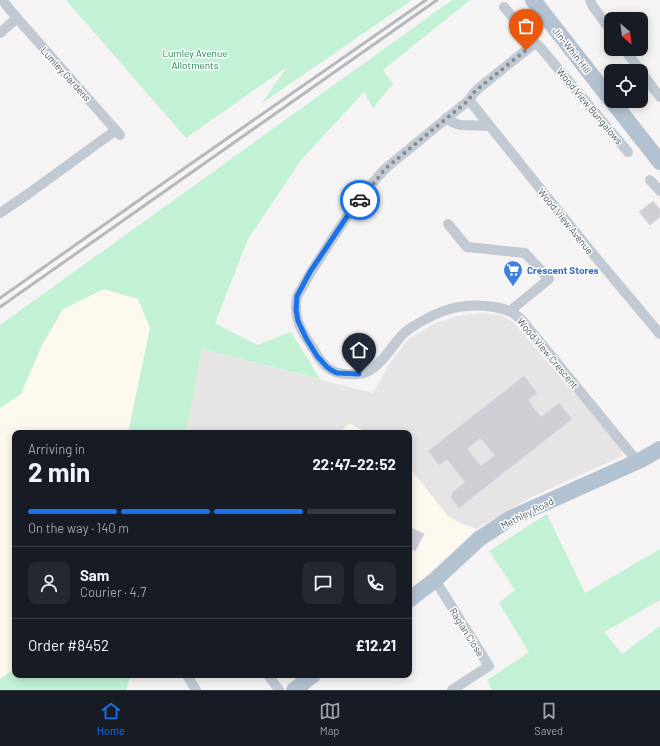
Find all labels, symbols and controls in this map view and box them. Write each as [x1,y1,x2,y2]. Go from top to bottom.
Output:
pin [509,9,543,50]
north arrow [604,12,648,56]
map controls [604,12,648,108]
icon: bag [515,15,537,37]
street label: Jin-Whin Hill [550,24,594,76]
street label: Lumley Gardens [38,44,94,104]
park label: Lumley Avenue Allotments [162,47,228,71]
button: locate [604,64,648,108]
street label: Wood View Bungalows [555,65,626,147]
courier [340,180,380,220]
street label: Wood View Avenue [536,186,596,256]
icon: car [349,189,371,211]
supermarket icon: Crescent Stores [502,259,524,287]
place label: Crescent Stores [527,264,599,276]
street label: Wood View Crescent [515,315,581,391]
pin [342,333,376,374]
icon: home [348,339,370,361]
text: Arriving in [28,441,85,457]
text: 22:47–22:52 [312,455,396,473]
text: 2 min [28,456,90,487]
street label: Methley Road [499,495,555,531]
text: On the way · 140 m [28,520,129,536]
button: person [28,562,70,604]
button: chat [302,562,344,604]
button: phone [354,562,396,604]
text: Sam [80,566,109,584]
text: Courier · 4.7 [80,584,147,600]
street label: Raglan Close [447,605,487,659]
text: Order #8452 [28,636,109,654]
text: £12.21 [355,636,396,654]
tab: Home [97,700,125,737]
tab: Map [319,700,341,737]
tab: Saved [534,700,563,737]

